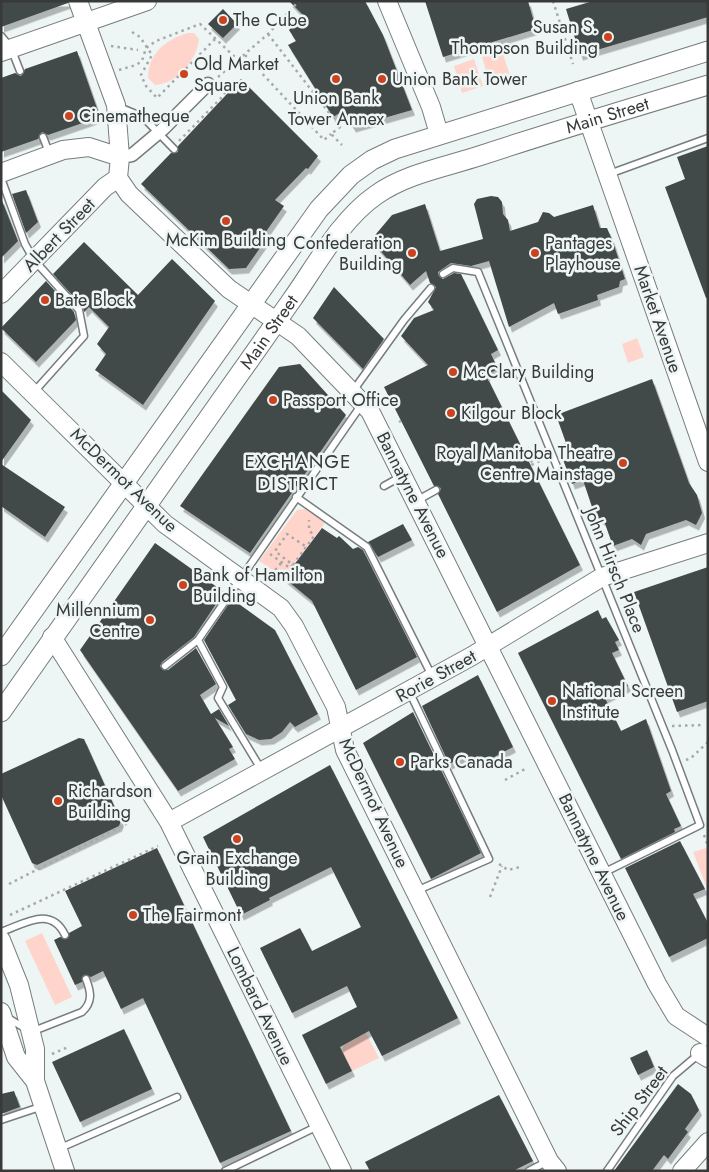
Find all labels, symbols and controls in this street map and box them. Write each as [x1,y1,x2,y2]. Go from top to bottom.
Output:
place label: The Cube [233,7,307,33]
marker: The Cube [217,14,229,26]
place label: Susan S. Thompson Building [451,14,598,61]
marker: Susan S. Thompson Building [602,31,614,43]
place label: Old Market Square [194,51,279,98]
place label: Union Bank Tower [392,66,528,92]
marker: Old Market Square [178,68,190,80]
marker: Union Bank Tower Annex [330,73,342,85]
marker: Union Bank Tower [376,73,388,85]
place label: Union Bank Tower Annex [288,85,385,132]
street label: Main Street [563,90,653,140]
place label: Cinematheque [79,103,189,129]
marker: Cinematheque [63,110,75,122]
street label: Albert Street [17,192,102,278]
marker: McKim Building [220,215,232,227]
place label: McKim Building [166,227,286,253]
place label: Confederation Building [293,230,402,277]
place label: Pantages Playhouse [545,230,621,277]
marker: Confederation Building [406,247,418,259]
marker: Pantages Playhouse [529,247,541,259]
street label: Market Avenue [627,262,689,376]
place label: Bate Block [55,287,133,313]
street label: Main Street [234,289,305,375]
marker: Bate Block [39,294,51,306]
place label: McClary Building [463,359,594,385]
marker: McClary Building [447,366,459,378]
place label: Passport Office [283,387,399,413]
marker: Passport Office [267,394,279,406]
place label: Kilgour Block [461,400,562,426]
marker: Kilgour Block [445,407,457,419]
street label: McDermot Avenue [64,422,184,538]
street label: Bannatyne Avenue [370,427,456,563]
place label: Royal Manitoba Theatre Centre Mainstage [436,440,613,487]
district label: EXCHANGE DISTRICT [244,448,352,497]
marker: Royal Manitoba Theatre Centre Mainstage [617,457,629,469]
street label: John Hirsch Place [577,501,652,637]
place label: Bank of Hamilton Building [193,562,323,609]
marker: Bank of Hamilton Building [177,579,189,591]
place label: Millennium Centre [56,597,140,644]
marker: Millennium Centre [144,614,156,626]
street label: Rorie Street [391,643,482,709]
place label: National Screen Institute [562,678,683,725]
marker: National Screen Institute [546,695,558,707]
street label: McDermot Avenue [333,734,415,872]
place label: Parks Canada [410,749,513,775]
marker: Parks Canada [394,756,406,768]
place label: Richardson Building [68,778,152,825]
street label: Bannatyne Avenue [552,789,636,925]
marker: Richardson Building [52,795,64,807]
marker: Grain Exchange Building [231,833,243,845]
place label: Grain Exchange Building [176,845,298,892]
place label: The Fairmont [143,902,242,928]
marker: The Fairmont [127,909,139,921]
street label: Lombard Avenue [220,942,300,1070]
street label: Ship Street [604,1060,675,1142]

